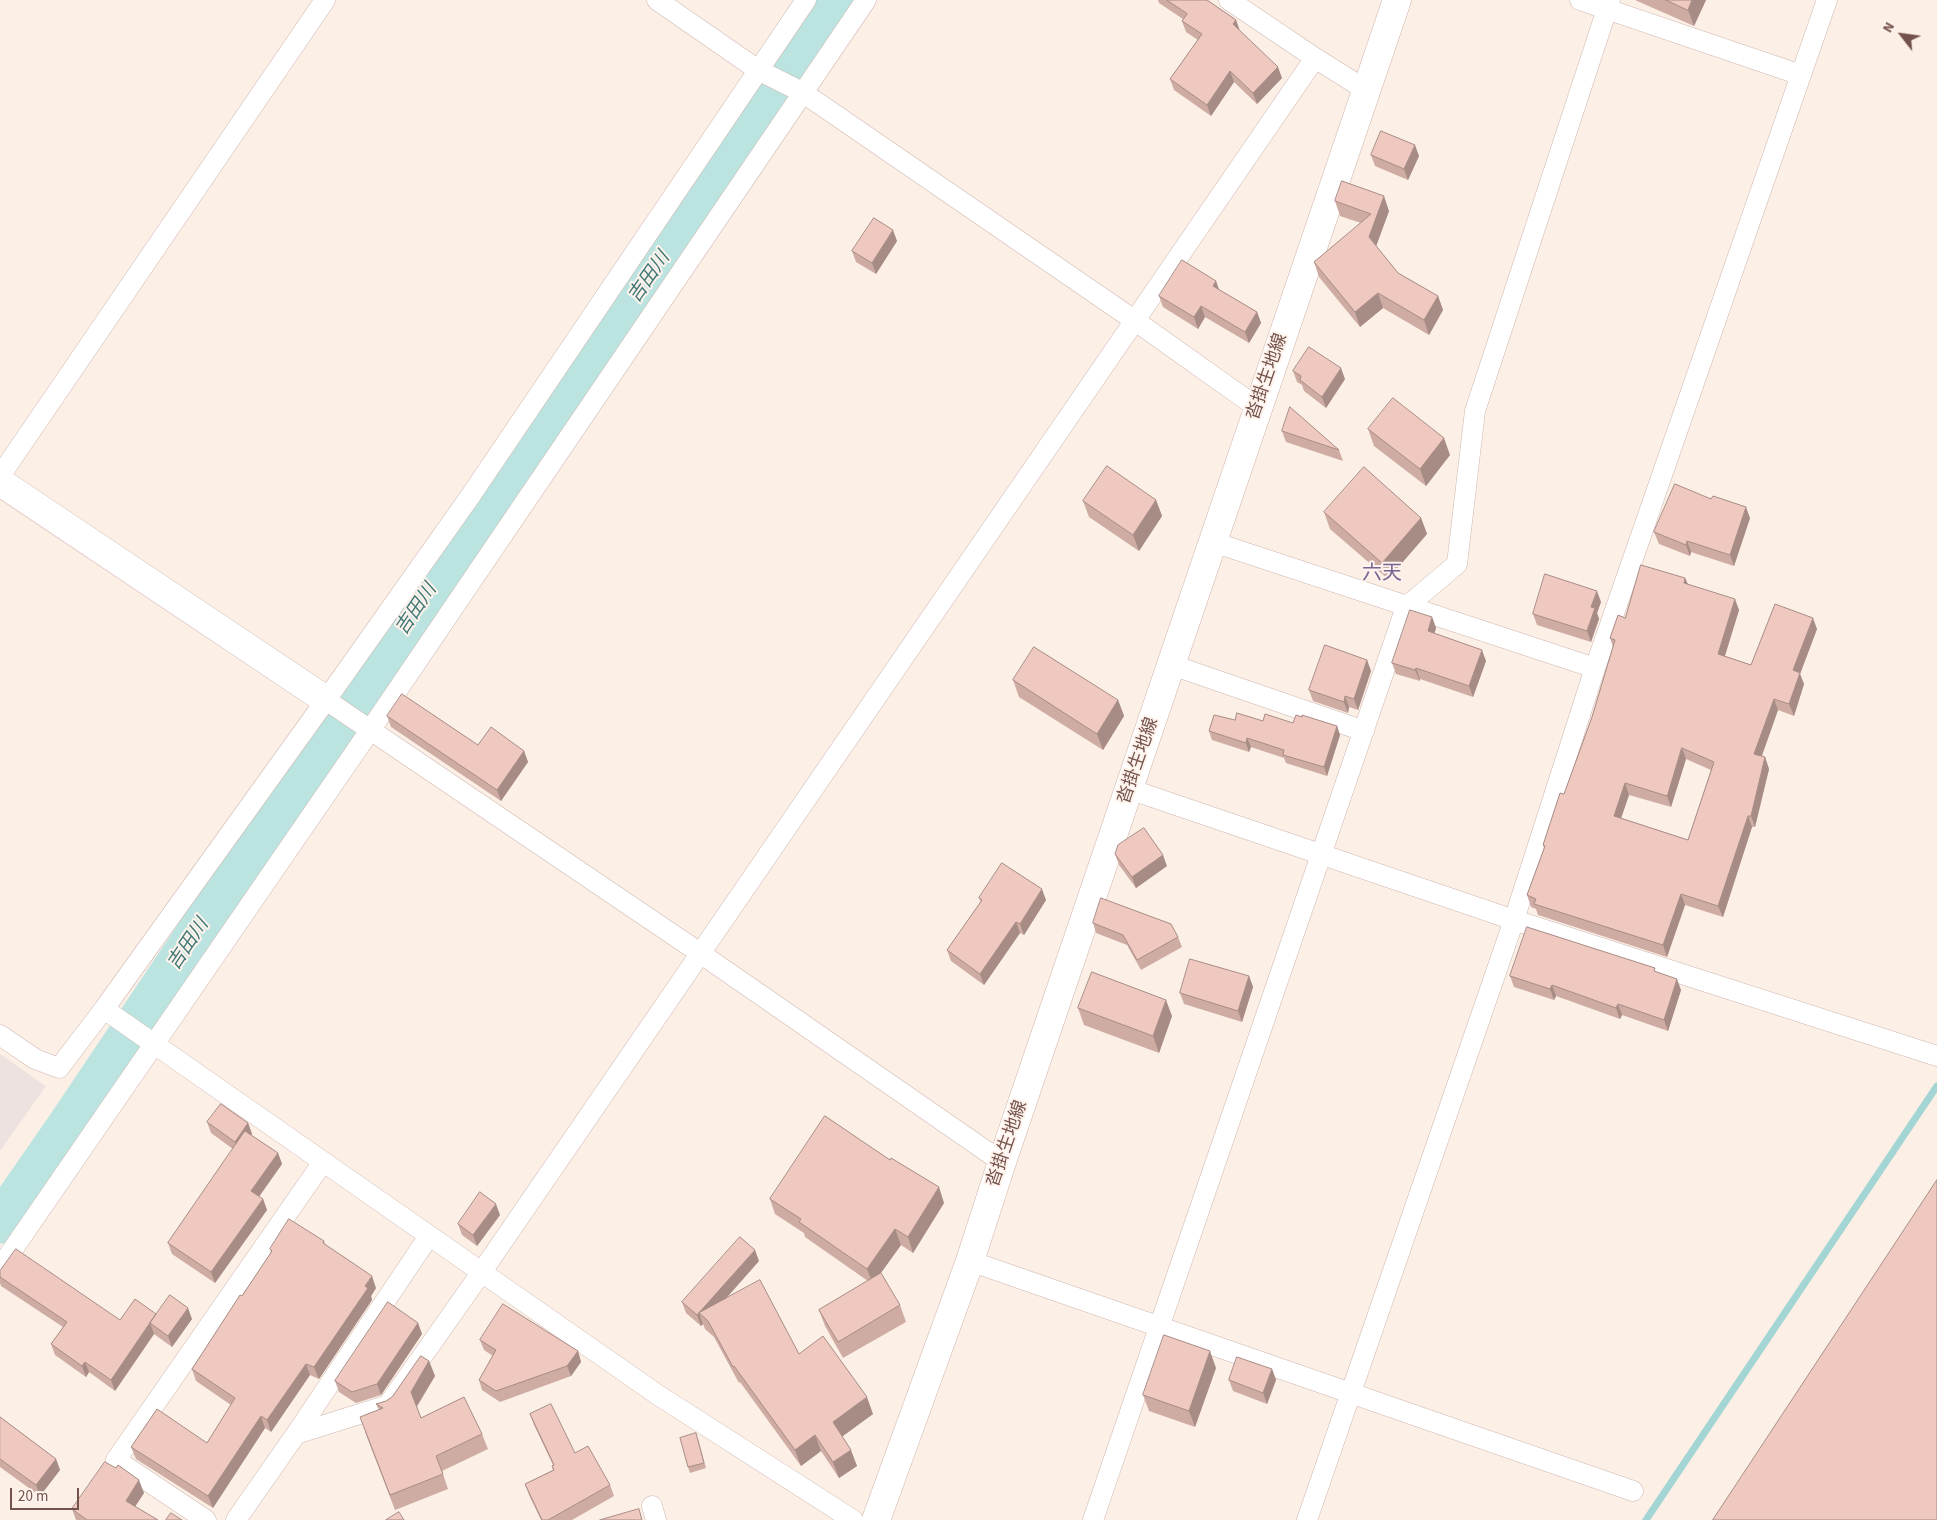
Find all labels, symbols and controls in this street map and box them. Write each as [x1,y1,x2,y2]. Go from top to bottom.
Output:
north arrow [1877,10,1927,60]
text: N [1878,18,1900,37]
water label: 吉田川 [624,248,676,308]
street label: 沓掛生地線 [1243,331,1293,423]
district label: 六天 [1362,563,1402,587]
water label: 吉田川 [392,580,442,640]
street label: 沓掛生地線 [1114,715,1164,807]
water label: 吉田川 [164,915,214,975]
street label: 沓掛生地線 [983,1098,1033,1190]
scale bar [12,1478,81,1510]
text: 20 m [18,1486,48,1507]

